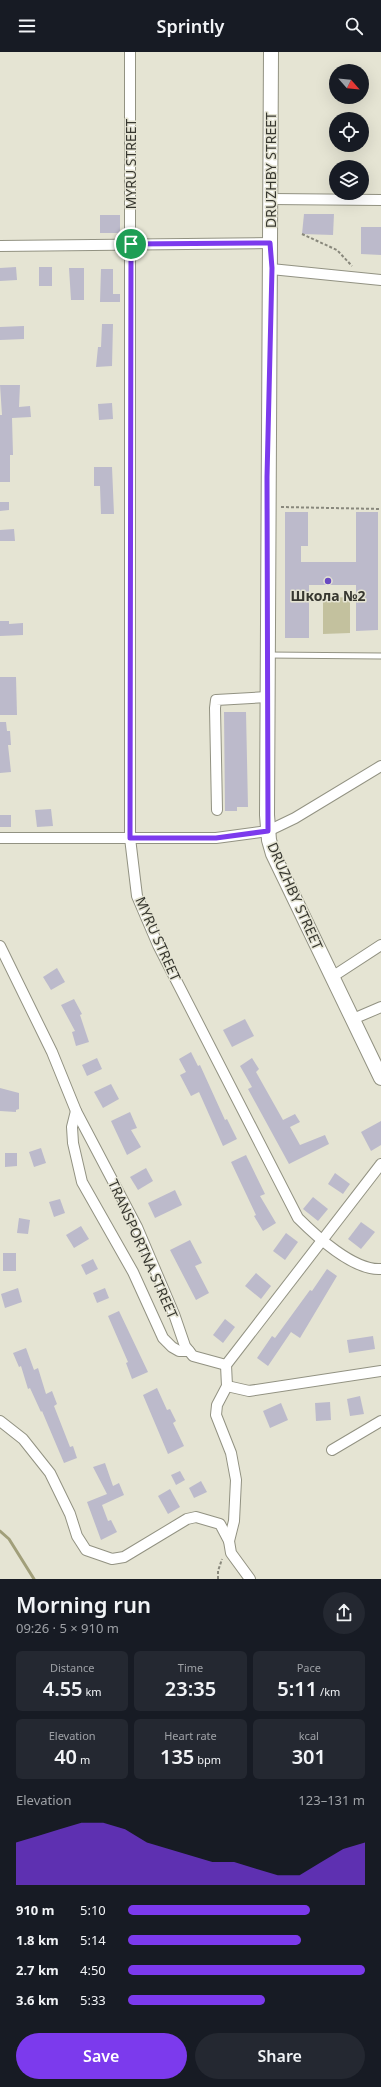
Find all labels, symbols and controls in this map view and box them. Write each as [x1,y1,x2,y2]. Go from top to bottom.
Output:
text: Sprintly [157,14,224,38]
icon: menu [16,15,38,37]
icon: search [343,15,365,37]
north arrow [329,64,369,104]
map controls [329,64,369,200]
street label: DRUZHBY STREET [261,112,280,228]
button: locate [329,112,369,152]
street label: MYRU STREET [121,118,140,209]
button: layers [329,160,369,200]
pin [114,227,148,261]
icon: arrive [120,233,142,255]
marker: Школа №2 [323,576,333,586]
place label: Школа №2 [290,586,366,605]
street label: DRUZHBY STREET [263,839,328,953]
street label: MYRU STREET [131,893,186,984]
street label: TRANSPORTNA STREET [104,1176,183,1322]
text: Morning run [16,1589,151,1619]
button: share [323,1592,365,1634]
text: 09:26 · 5 × 910 m [16,1619,119,1637]
text: Distance [50,1660,94,1675]
text: Time [178,1660,203,1675]
text: Pace [297,1660,321,1675]
text: 4.55 [43,1675,83,1702]
text: 23:35 [165,1675,216,1702]
text: 5:11 [277,1675,317,1702]
text: km [83,1684,102,1699]
text: /km [317,1684,340,1699]
text: Elevation [49,1728,96,1743]
text: Heart rate [164,1728,217,1743]
text: kcal [299,1728,319,1743]
text: 40 [54,1743,77,1770]
text: 135 [160,1743,194,1770]
text: 301 [292,1743,326,1770]
text: m [77,1752,90,1767]
text: bpm [194,1752,221,1767]
text: Elevation [16,1791,72,1809]
text: 123–131 m [298,1791,365,1809]
text: 910 m [16,1901,54,1919]
text: 5:10 [80,1901,106,1919]
text: 1.8 km [16,1931,59,1949]
text: 5:14 [80,1931,106,1949]
text: 2.7 km [16,1961,59,1979]
text: 4:50 [80,1961,106,1979]
text: 3.6 km [16,1991,59,2009]
text: 5:33 [80,1991,106,2009]
button: Save [16,2033,187,2079]
button: Share [195,2033,365,2079]

